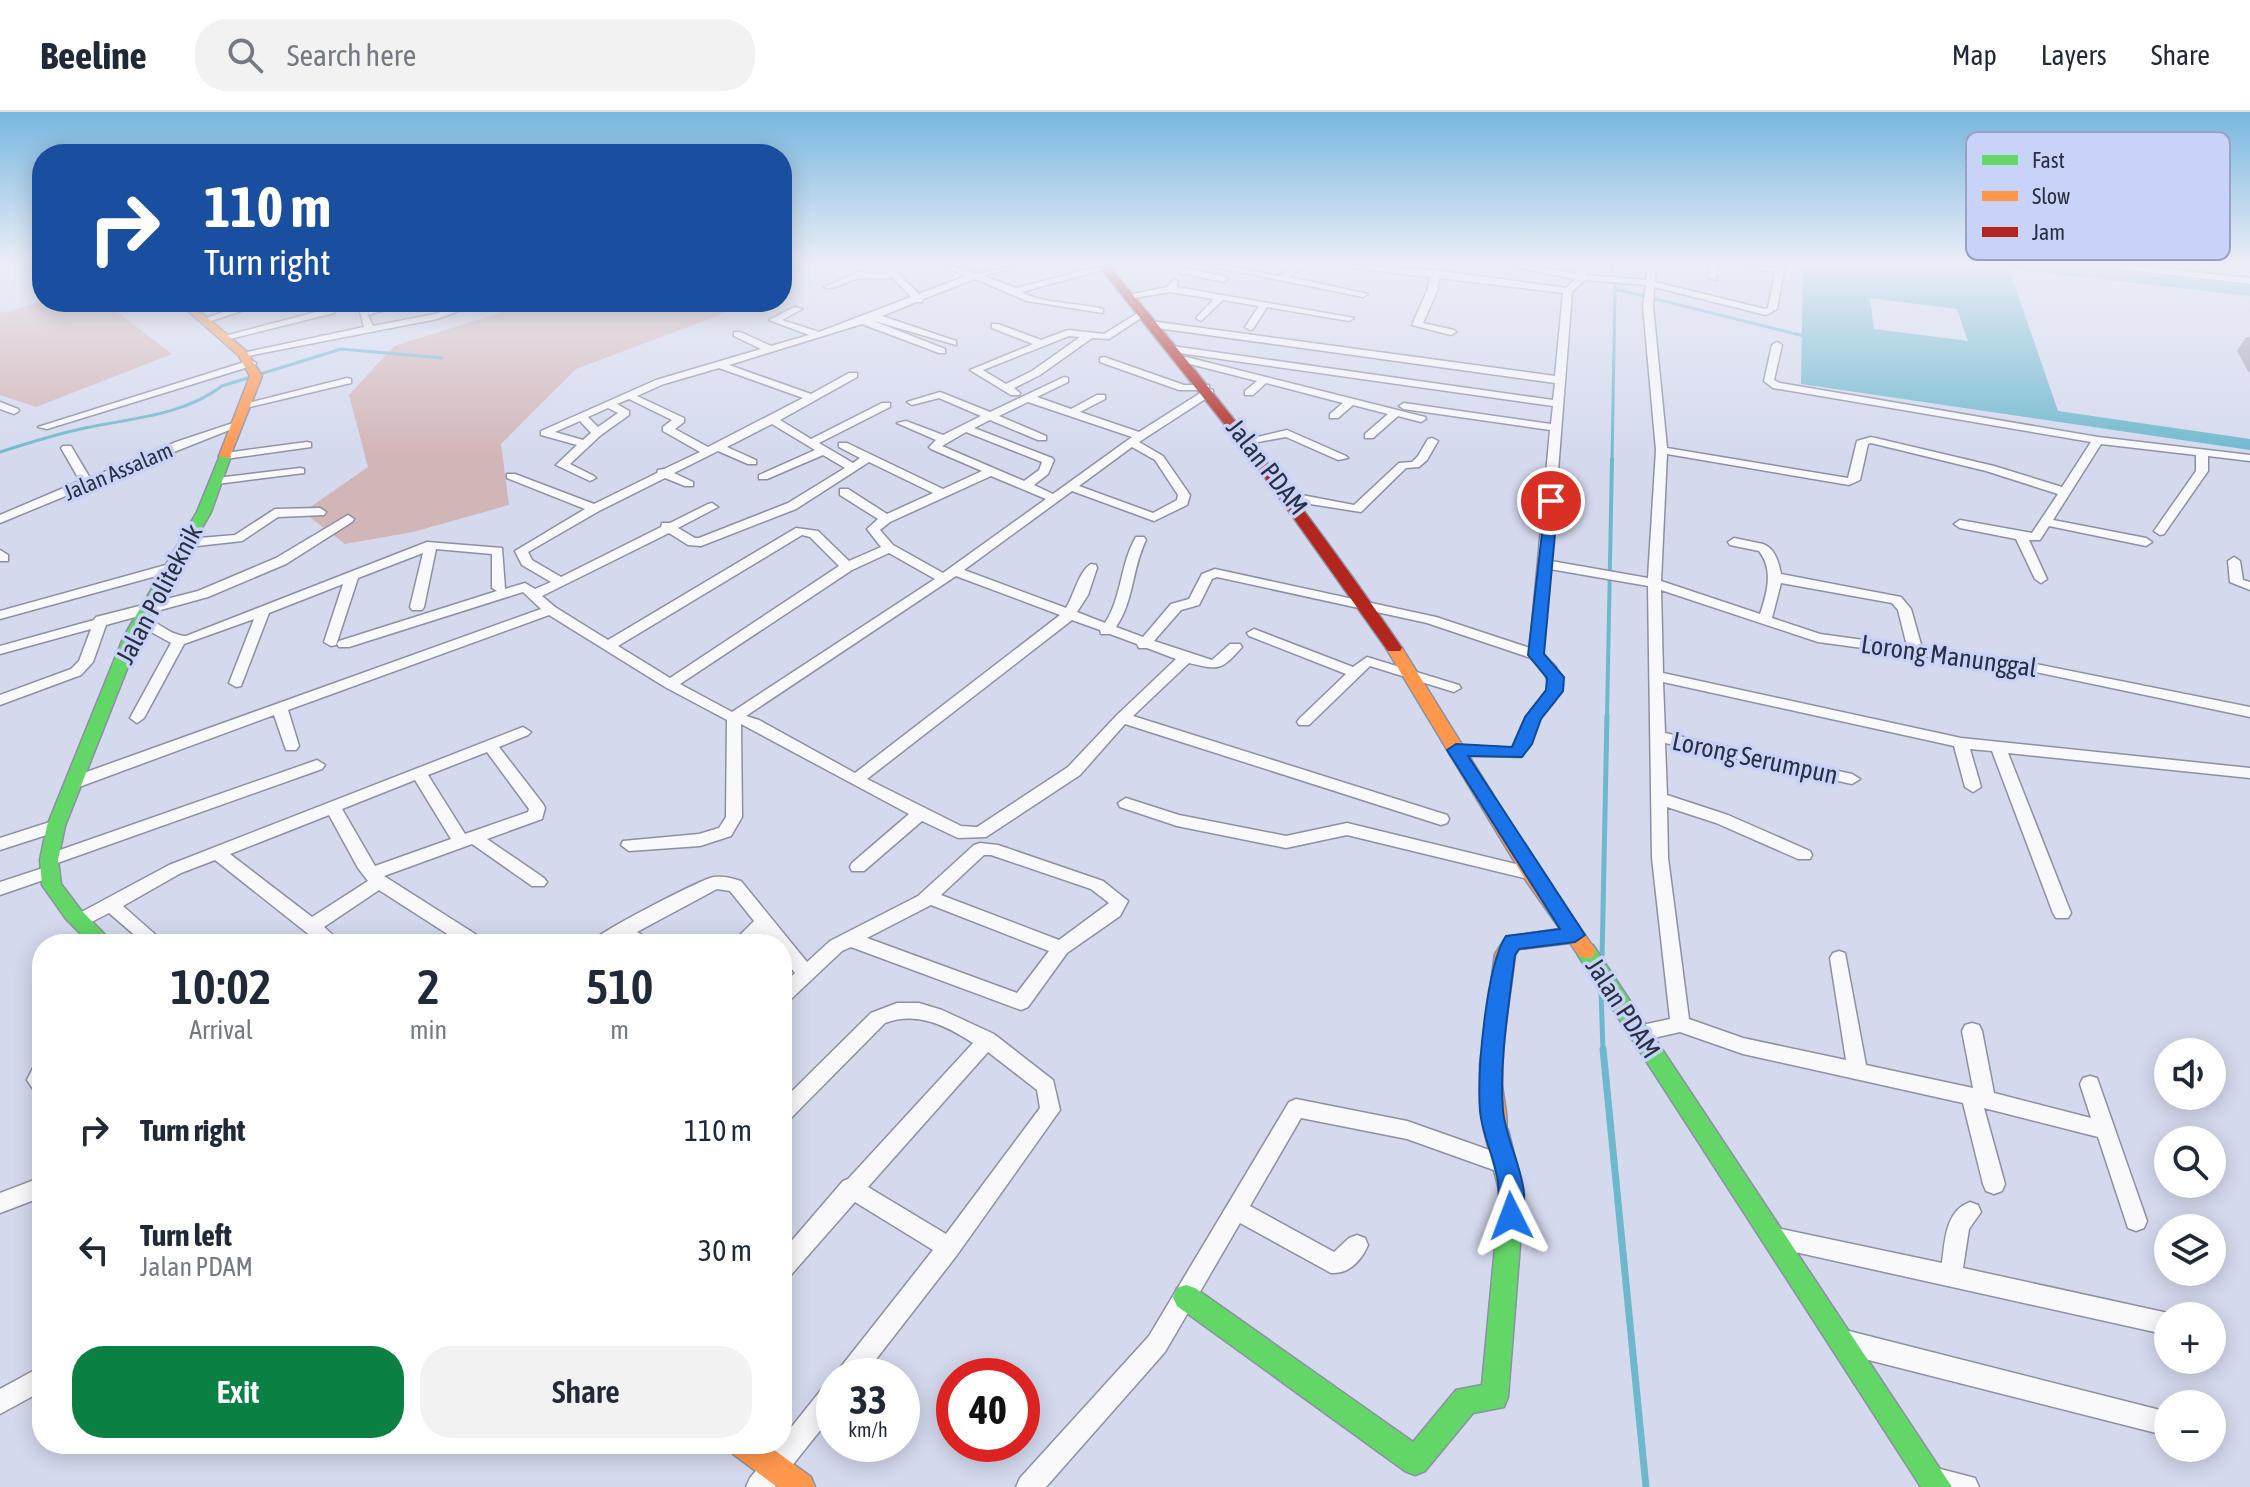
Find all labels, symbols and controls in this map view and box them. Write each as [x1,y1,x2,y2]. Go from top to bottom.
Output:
search box [195,19,755,91]
icon: search [223,33,267,77]
text: Beeline [40,34,147,77]
text: Search here [287,38,416,72]
text: Map [1952,39,1997,71]
text: Layers [2041,39,2107,71]
text: Share [2151,39,2210,71]
legend [1966,132,2230,260]
text: Fast [2032,147,2065,173]
text: 110 m [204,175,331,239]
icon: right [72,176,176,280]
text: Slow [2032,183,2070,209]
text: Jam [2032,219,2065,245]
text: Turn right [204,241,331,283]
street label: Jalan PDAM [1220,413,1314,521]
street label: Jalan Assalam [60,436,176,506]
pin [1517,467,1585,535]
icon: arrive [1529,479,1573,523]
street label: Jalan Politeknik [110,519,208,669]
street label: Lorong Manunggal [1859,629,2039,683]
street label: Lorong Serumpun [1669,726,1841,790]
street label: Jalan PDAM [1580,952,1666,1064]
text: 10:02 [171,959,271,1014]
text: 2 [417,959,440,1014]
text: 510 [586,959,653,1014]
text: Arrival [189,1015,253,1045]
text: min [410,1015,447,1045]
text: m [610,1015,629,1045]
map controls [2154,1038,2226,1462]
button: sound [2154,1038,2226,1110]
icon: right [72,1108,116,1152]
text: Turn right [140,1113,246,1147]
text: 110 m [684,1113,752,1147]
button: search [2154,1126,2226,1198]
position arrow [1469,1174,1553,1258]
button: layers [2154,1214,2226,1286]
text: Turn left [140,1218,232,1252]
icon: left [72,1228,116,1272]
text: 30 m [698,1233,752,1267]
text: Jalan PDAM [140,1252,253,1282]
button: + [2154,1302,2226,1374]
button: Exit [72,1346,404,1438]
button: Share [420,1346,752,1438]
speed limit sign: 40 [936,1358,1040,1462]
text: 33 [849,1377,887,1422]
button: − [2154,1390,2226,1462]
text: km/h [848,1418,888,1441]

